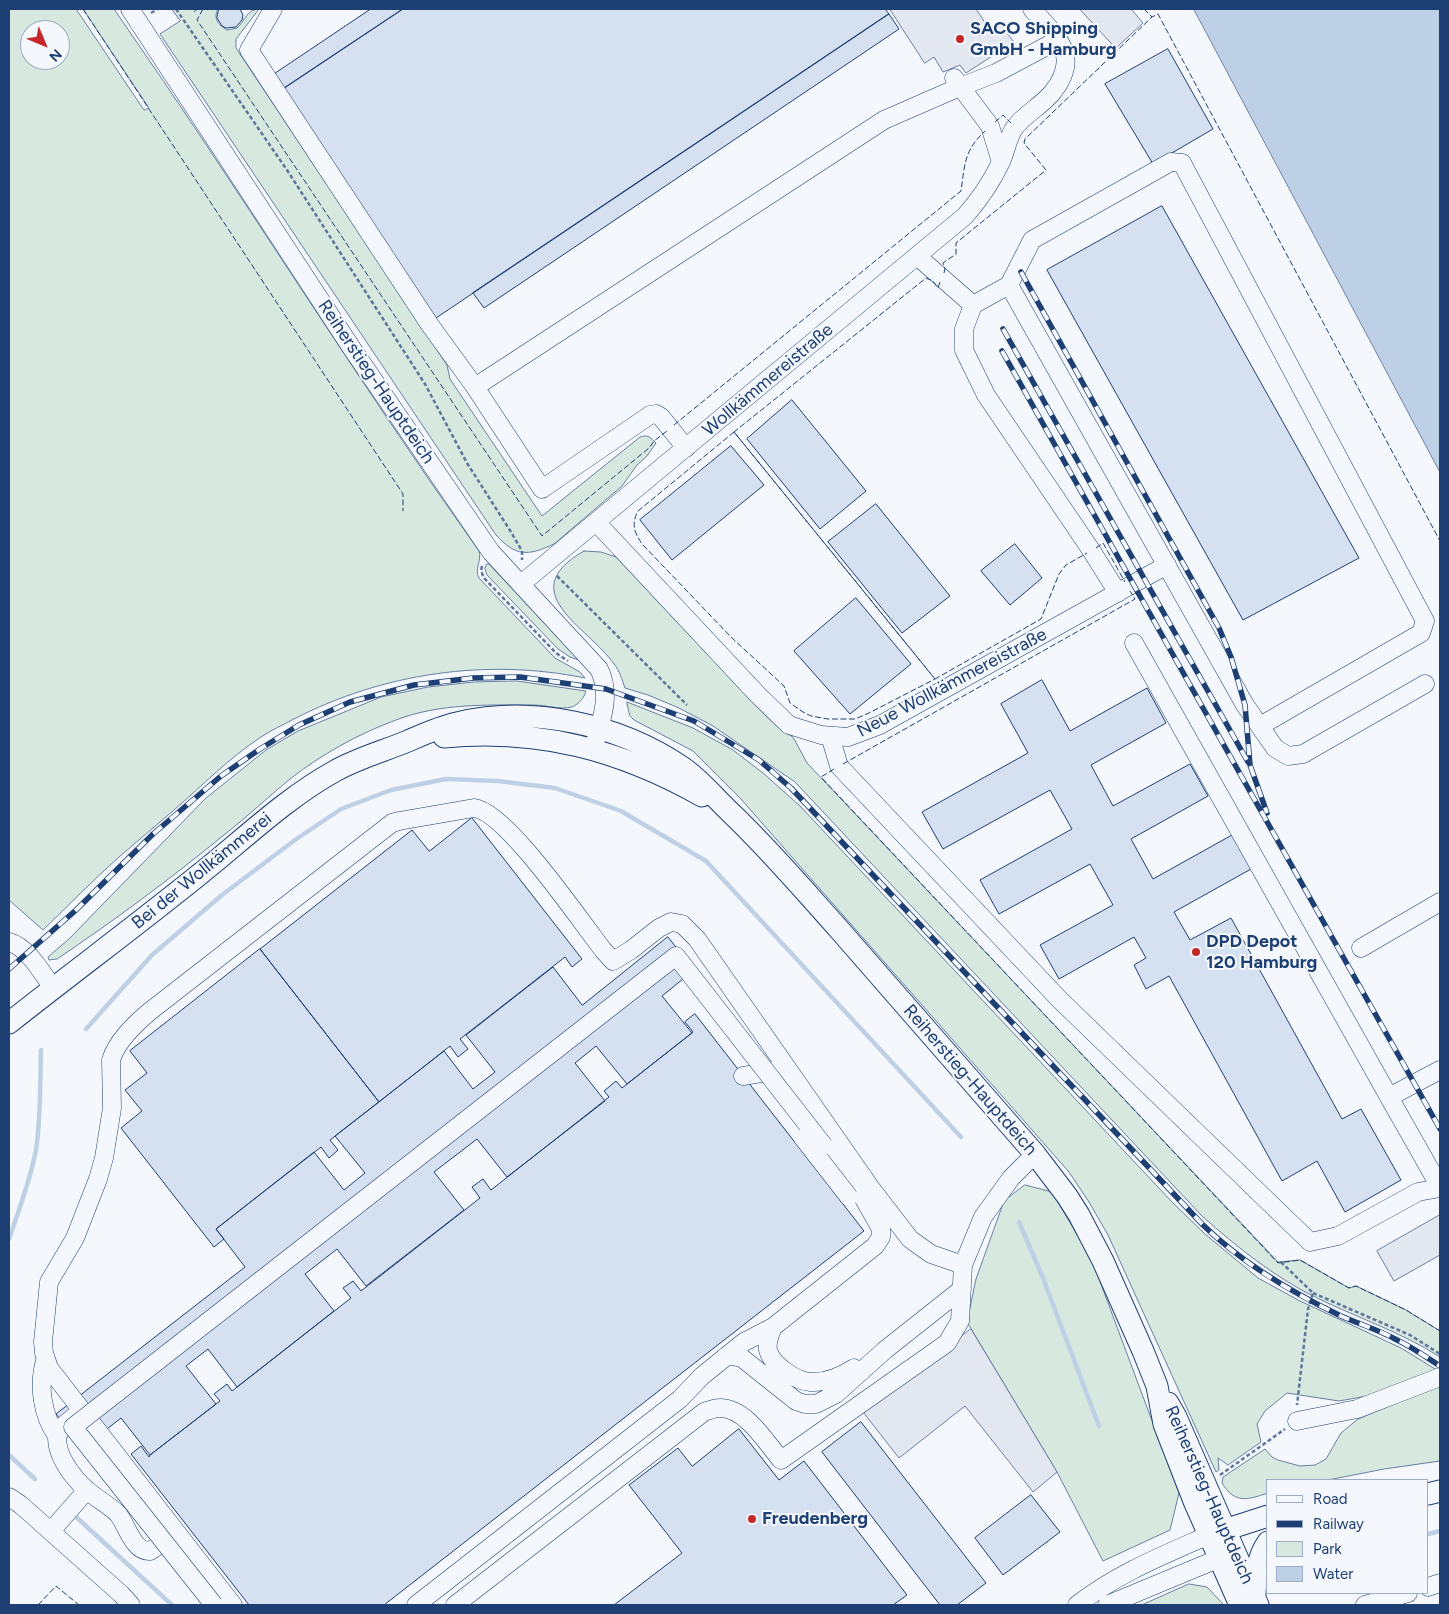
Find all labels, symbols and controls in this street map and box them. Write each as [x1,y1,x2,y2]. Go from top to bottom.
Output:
place label: SACO Shipping GmbH - Hamburg [970,18,1117,60]
north arrow [20,20,70,70]
marker: SACO Shipping GmbH - Hamburg [954,33,966,45]
text: N [45,45,65,65]
street label: Reiherstieg-Hauptdeich [313,296,439,468]
street label: Wollkämmereistraße [698,319,838,441]
street label: Neue Wollkämmereistraße [853,624,1051,742]
street label: Bei der Wollkämmerei [128,808,276,934]
place label: DPD Depot 120 Hamburg [1206,931,1317,974]
marker: DPD Depot 120 Hamburg [1190,946,1202,958]
street label: Reiherstieg-Hauptdeich [899,1000,1041,1160]
street label: Reiherstieg-Hauptdeich [1160,1402,1258,1588]
legend [1266,1479,1429,1594]
text: Road [1313,1490,1348,1508]
place label: Freudenberg [762,1508,868,1530]
marker: Freudenberg [746,1513,758,1525]
text: Railway [1313,1515,1364,1533]
text: Park [1313,1540,1342,1558]
text: Water [1313,1565,1353,1583]

